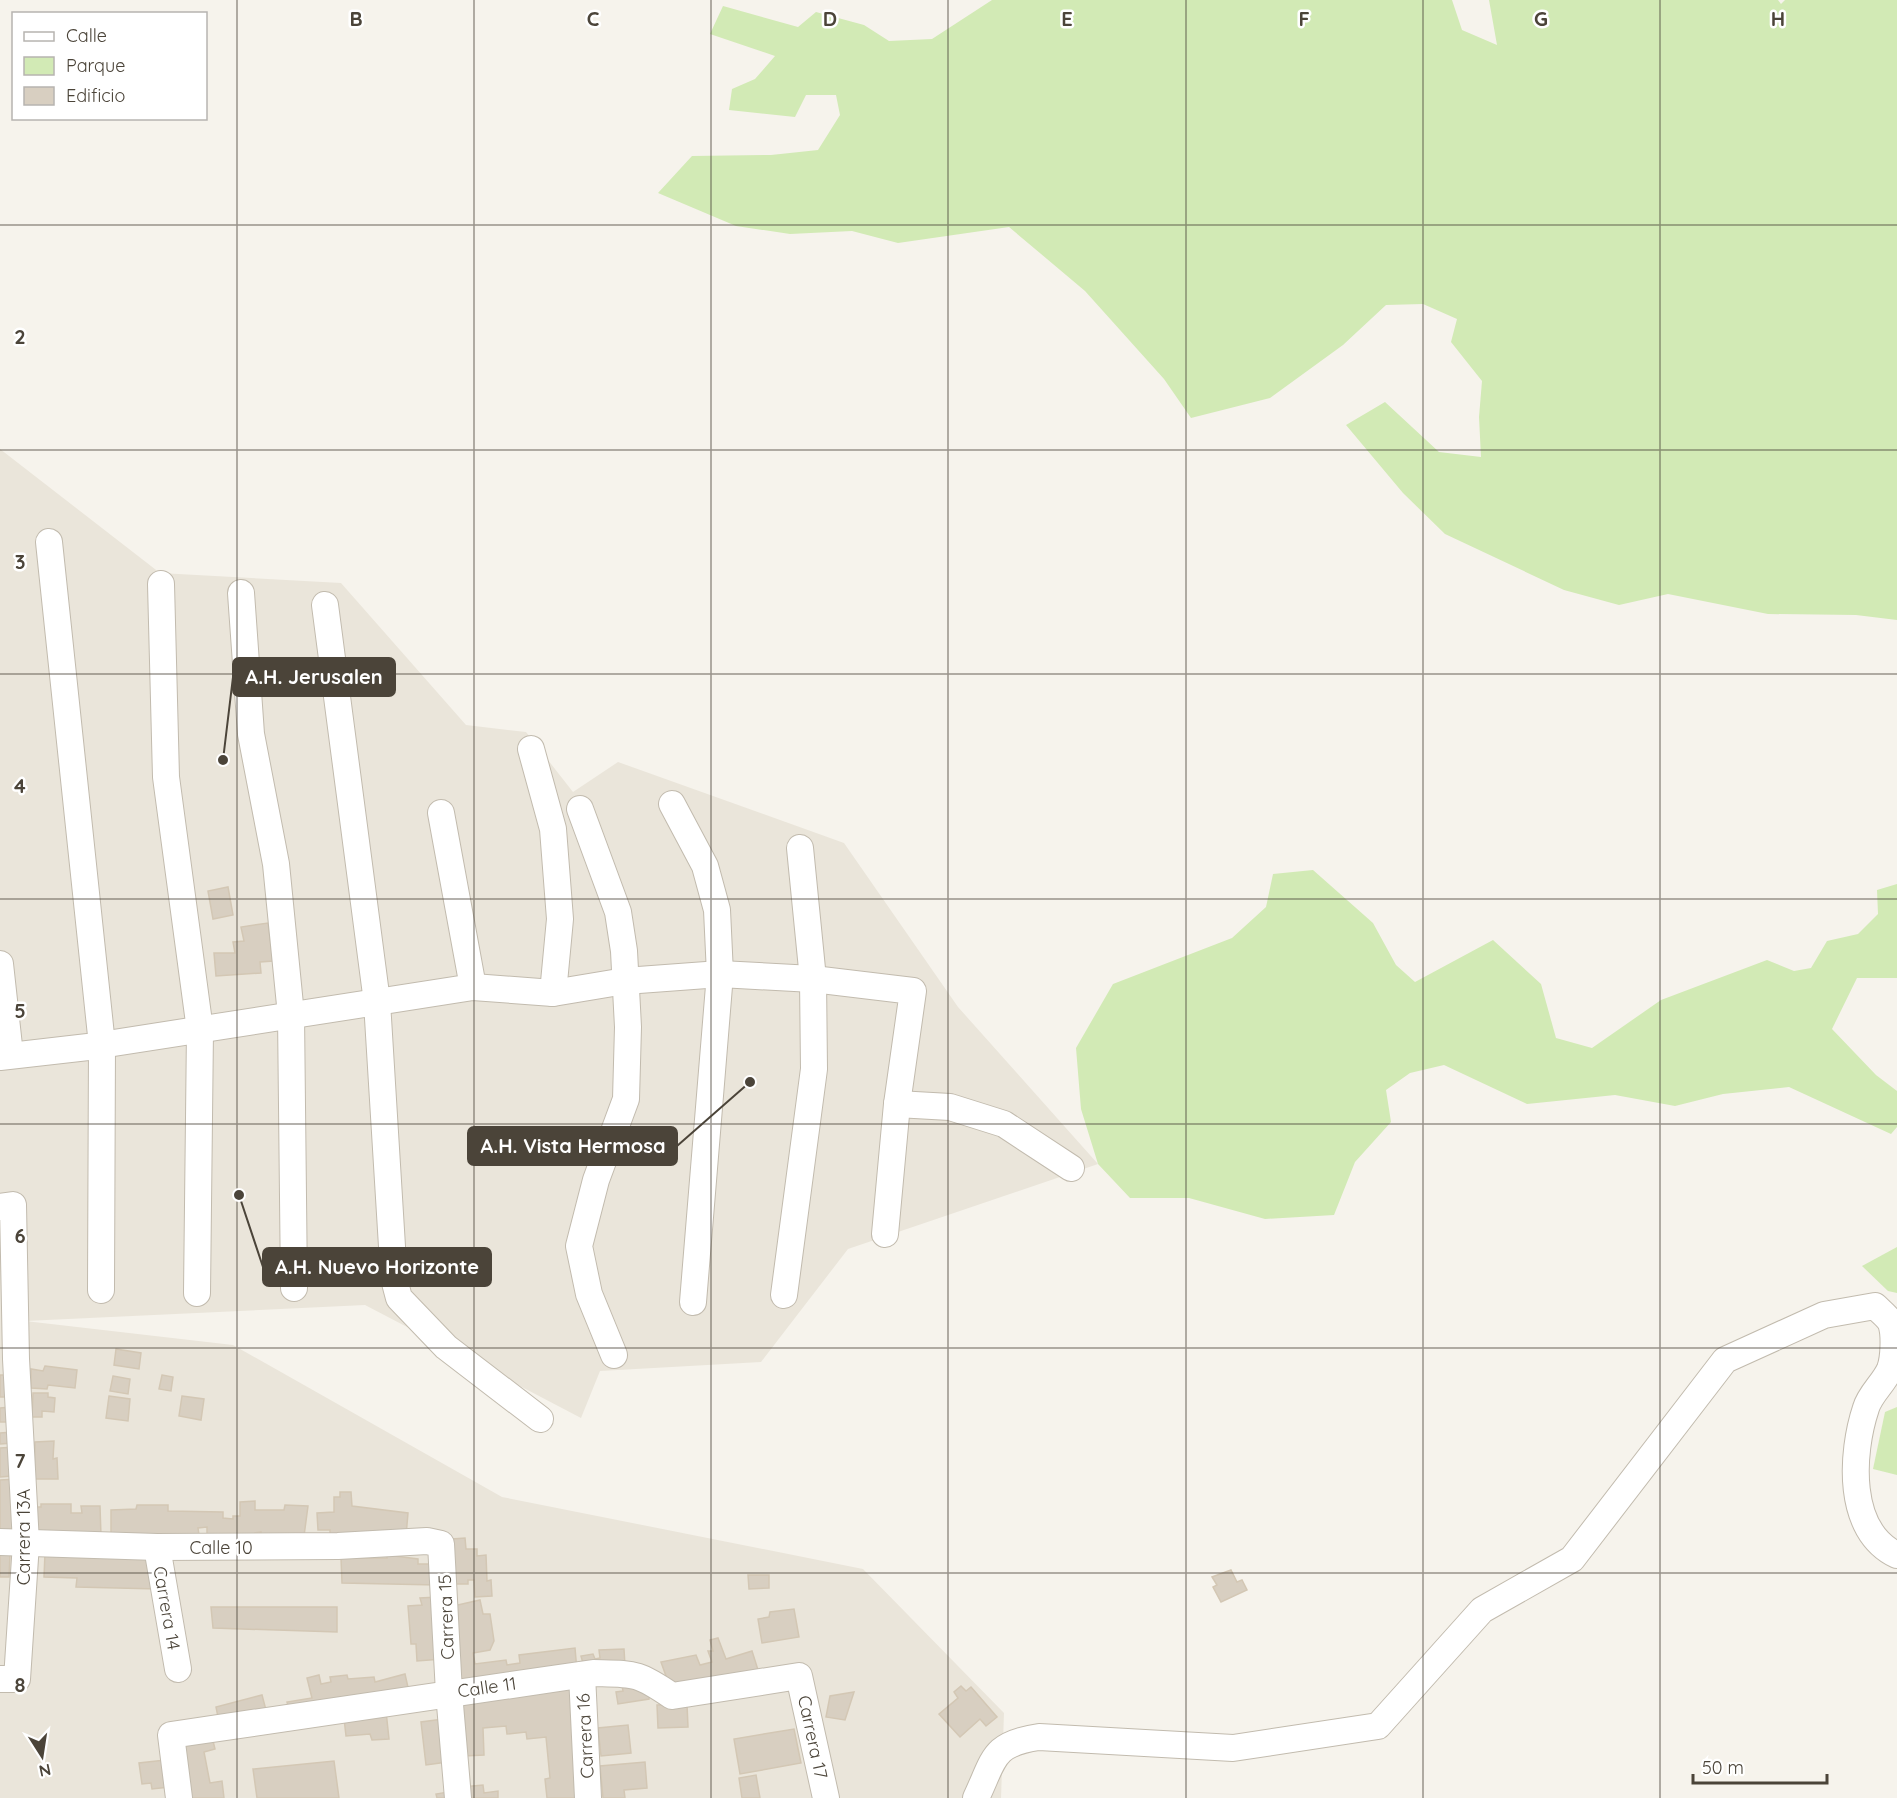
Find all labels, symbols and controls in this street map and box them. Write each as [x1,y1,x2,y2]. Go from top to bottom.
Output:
text: B [349,6,363,31]
text: C [587,6,600,31]
text: D [823,6,837,31]
text: E [1061,6,1073,31]
text: F [1298,6,1310,31]
text: G [1534,6,1548,31]
text: H [1771,6,1785,31]
legend [12,12,207,120]
text: Calle [66,24,107,47]
text: Parque [66,54,125,77]
text: Edificio [66,84,125,107]
text: 2 [14,324,26,349]
text: 3 [15,549,25,574]
callout: A.H. Jerusalen [233,658,395,696]
text: A.H. Jerusalen [245,664,383,689]
text: 4 [14,773,26,798]
text: 5 [14,998,26,1023]
callout: A.H. Vista Hermosa [468,1127,677,1165]
text: A.H. Vista Hermosa [480,1133,666,1158]
text: 6 [14,1223,26,1248]
callout: A.H. Nuevo Horizonte [263,1248,491,1286]
text: A.H. Nuevo Horizonte [275,1254,479,1279]
text: 7 [15,1448,26,1473]
street label: Carrera 13A [12,1488,35,1585]
street label: Calle 10 [189,1536,253,1559]
street label: Carrera 14 [148,1564,186,1652]
street label: Carrera 15 [433,1574,459,1660]
street label: Calle 11 [456,1671,518,1703]
text: 8 [15,1672,26,1697]
street label: Carrera 16 [571,1693,599,1779]
street label: Carrera 17 [793,1693,833,1781]
north arrow [12,1726,72,1786]
scale bar [1693,1747,1826,1785]
text: 50 m [1702,1756,1744,1779]
text: N [37,1760,53,1782]

